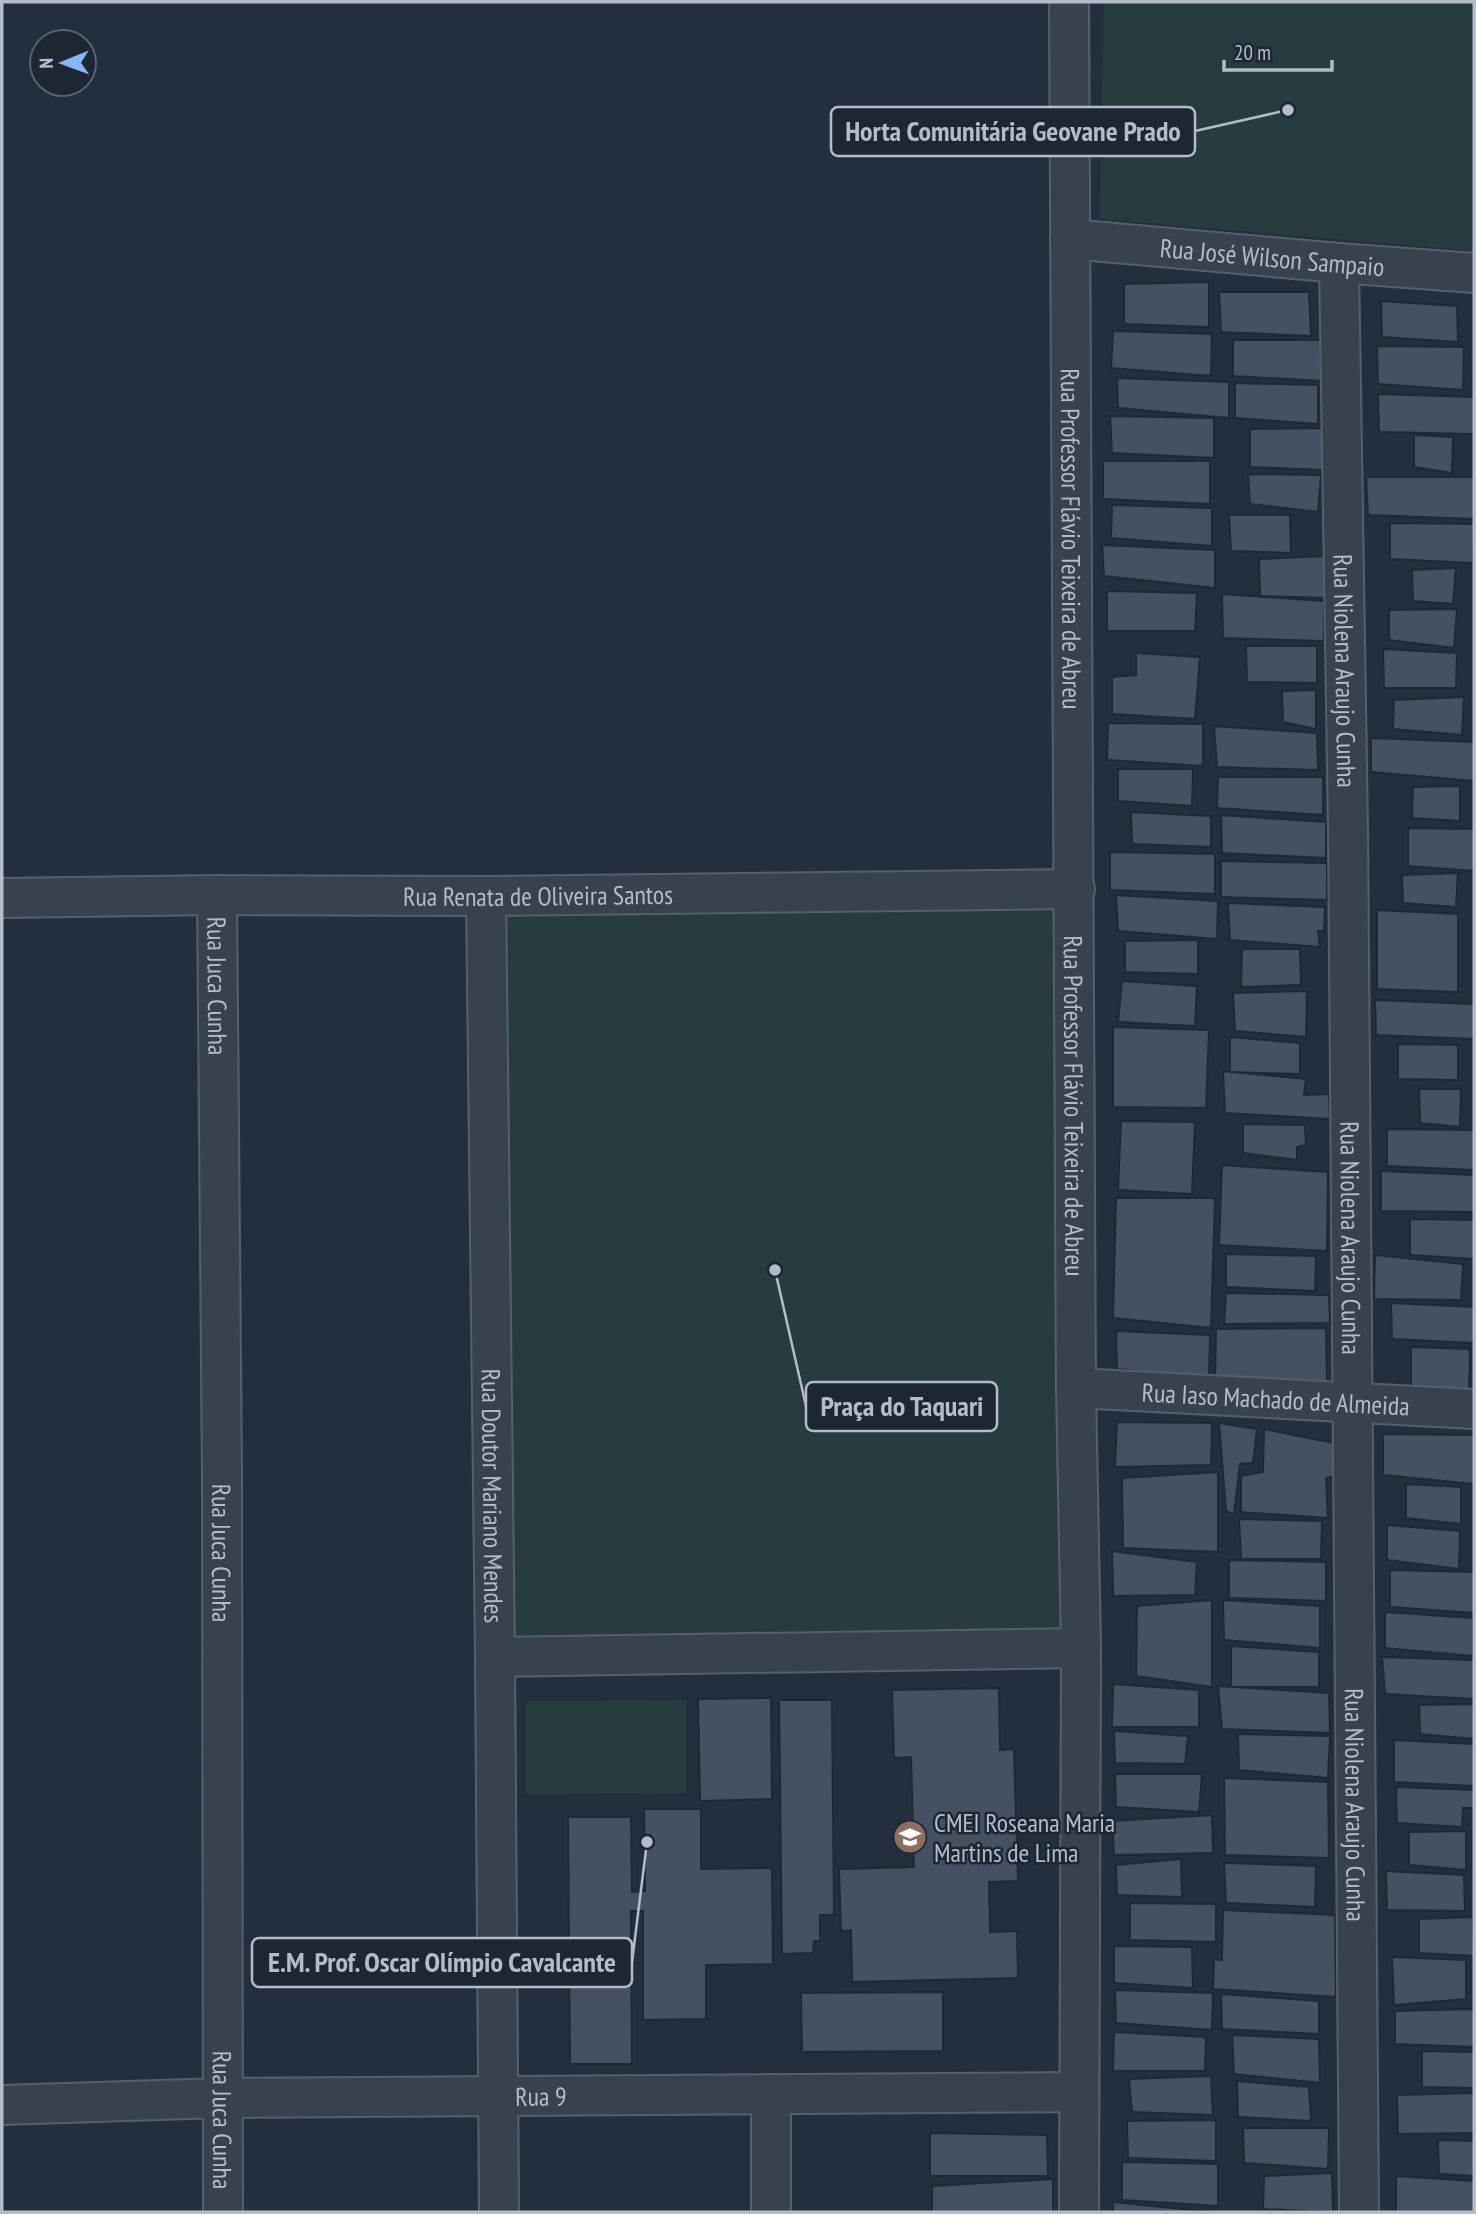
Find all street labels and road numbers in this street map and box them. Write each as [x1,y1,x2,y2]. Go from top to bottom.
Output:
street label: Rua José Wilson Sampaio [1159,231,1386,283]
street label: Rua Professor Flávio Teixeira de Abreu [1054,368,1089,710]
street label: Rua Niolena Araujo Cunha [1327,554,1364,788]
street label: Rua Renata de Oliveira Santos [403,877,673,913]
street label: Rua Juca Cunha [201,917,235,1055]
street label: Rua Professor Flávio Teixeira de Abreu [1057,935,1092,1277]
street label: Rua Niolena Araujo Cunha [1334,1121,1369,1355]
street label: Rua Doutor Mariano Mendes [475,1368,511,1623]
street label: Rua Iaso Machado de Almeida [1141,1375,1410,1422]
street label: Rua Juca Cunha [206,1484,239,1622]
street label: Rua Niolena Araujo Cunha [1338,1688,1373,1922]
street label: Rua Juca Cunha [206,2051,239,2189]
street label: Rua 9 [515,2079,567,2112]

